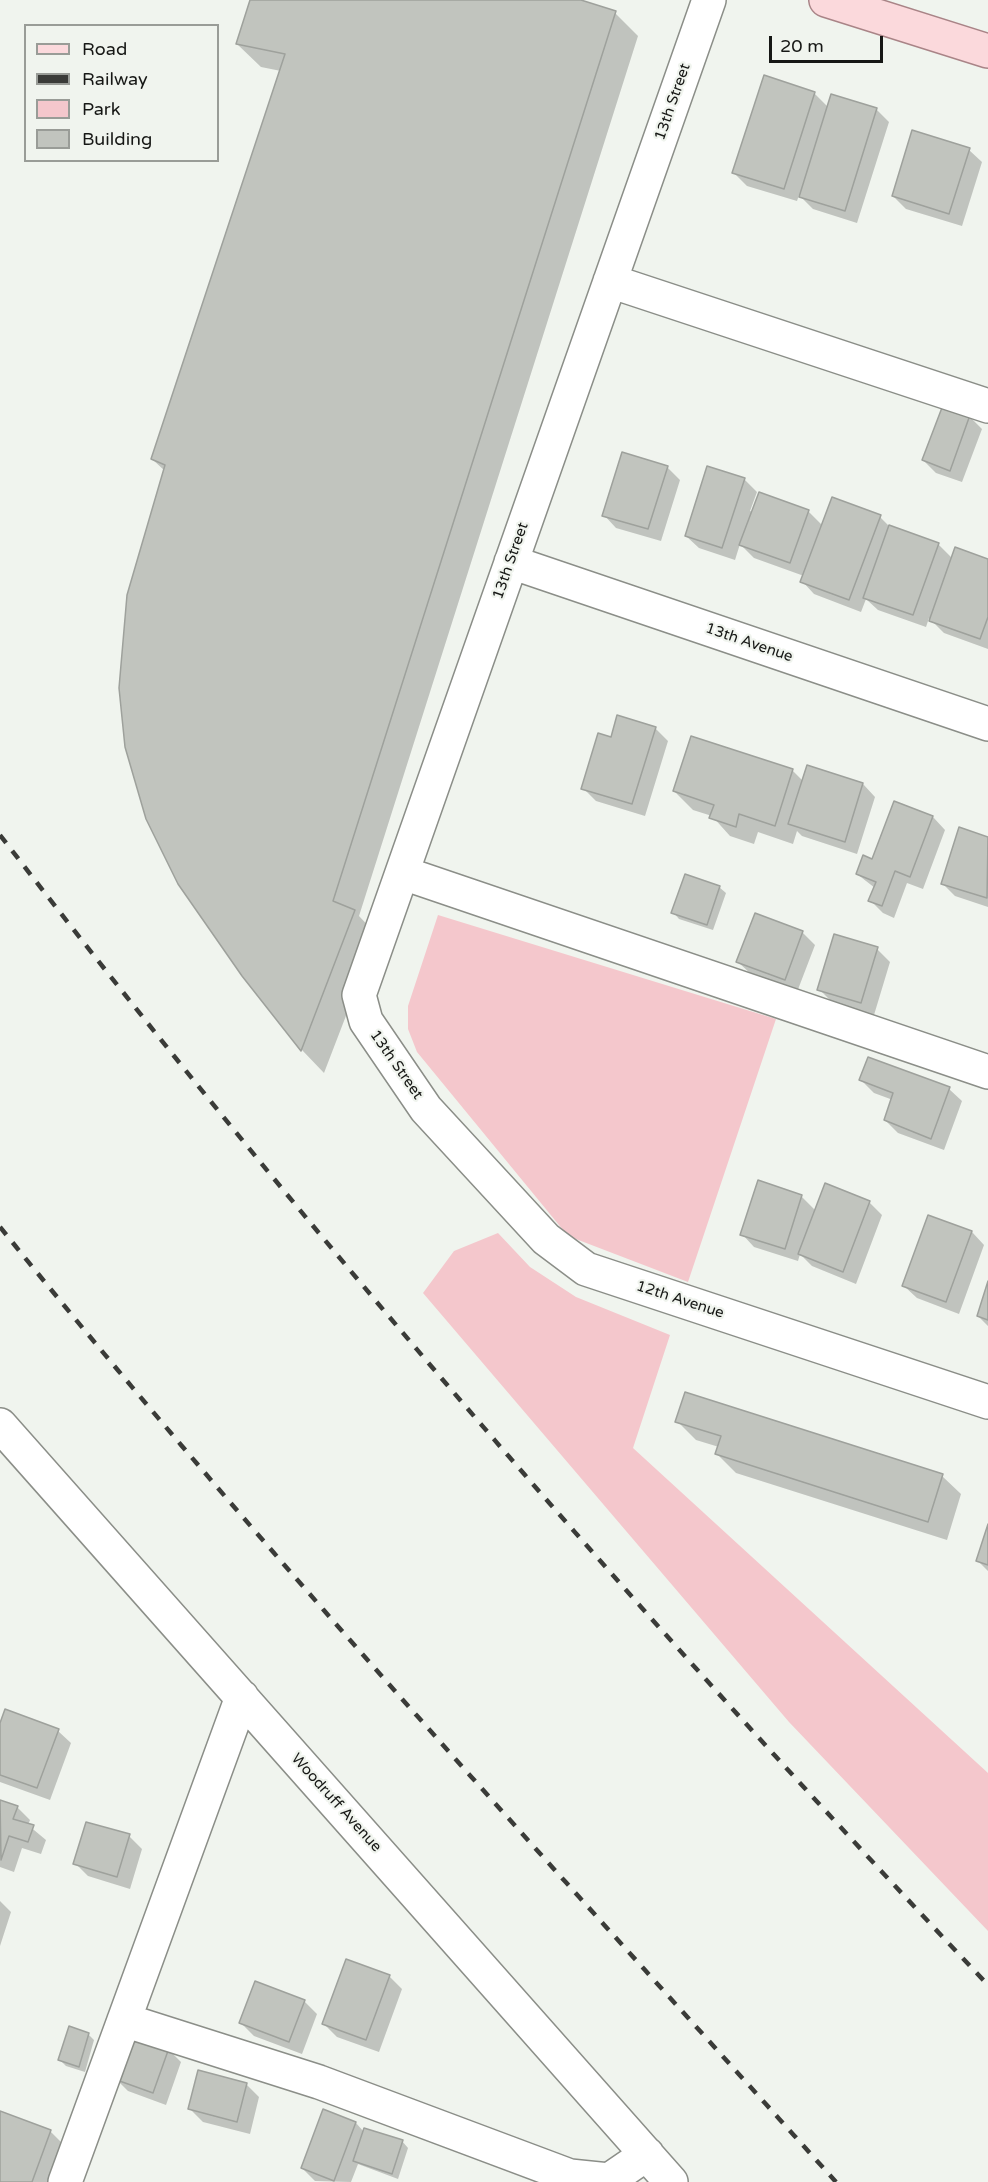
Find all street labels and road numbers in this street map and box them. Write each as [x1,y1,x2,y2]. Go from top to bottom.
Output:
street label: 13th Street [651,61,695,143]
street label: 13th Street [489,520,533,602]
street label: 13th Avenue [703,620,795,666]
street label: 13th Street [366,1027,426,1103]
street label: 12th Avenue [634,1277,726,1323]
street label: Woodruff Avenue [287,1750,385,1856]

